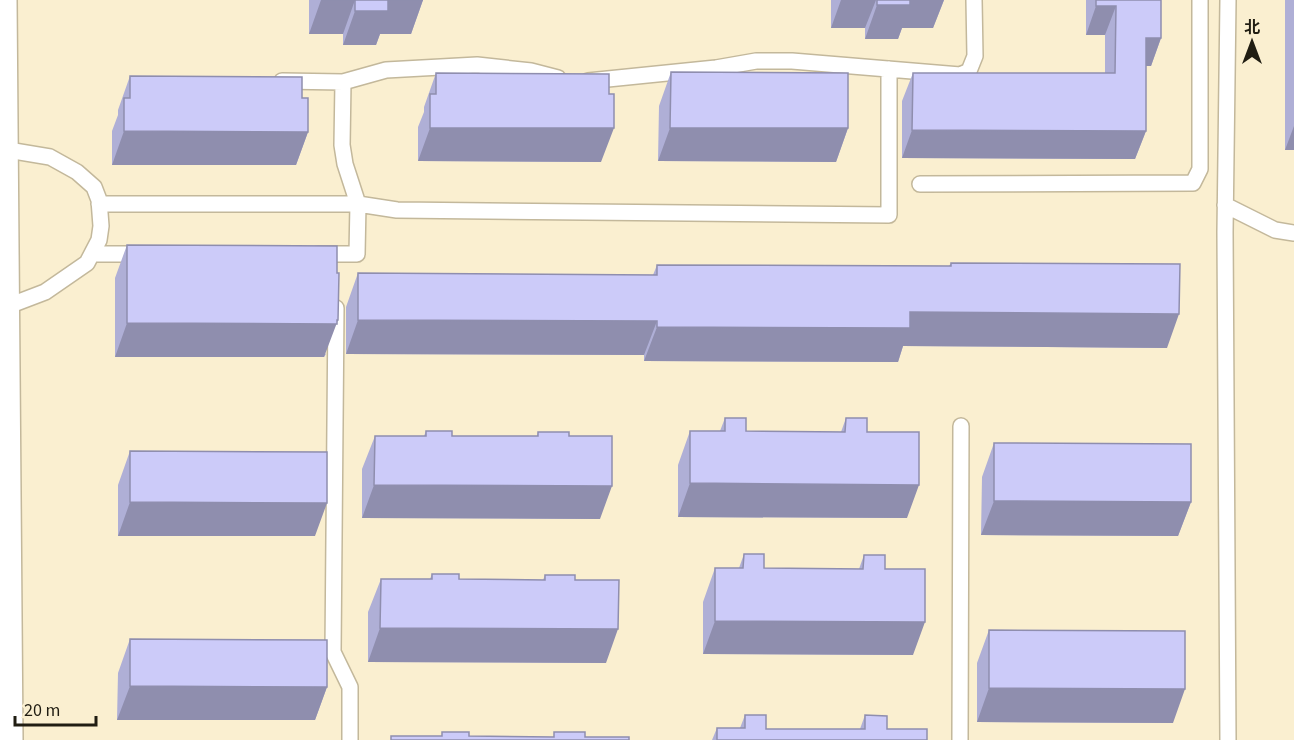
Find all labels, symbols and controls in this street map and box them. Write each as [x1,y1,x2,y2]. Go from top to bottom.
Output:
north arrow [1222,12,1282,72]
text: 北 [1244,17,1260,39]
scale bar [15,689,96,727]
text: 20 m [24,698,60,723]

